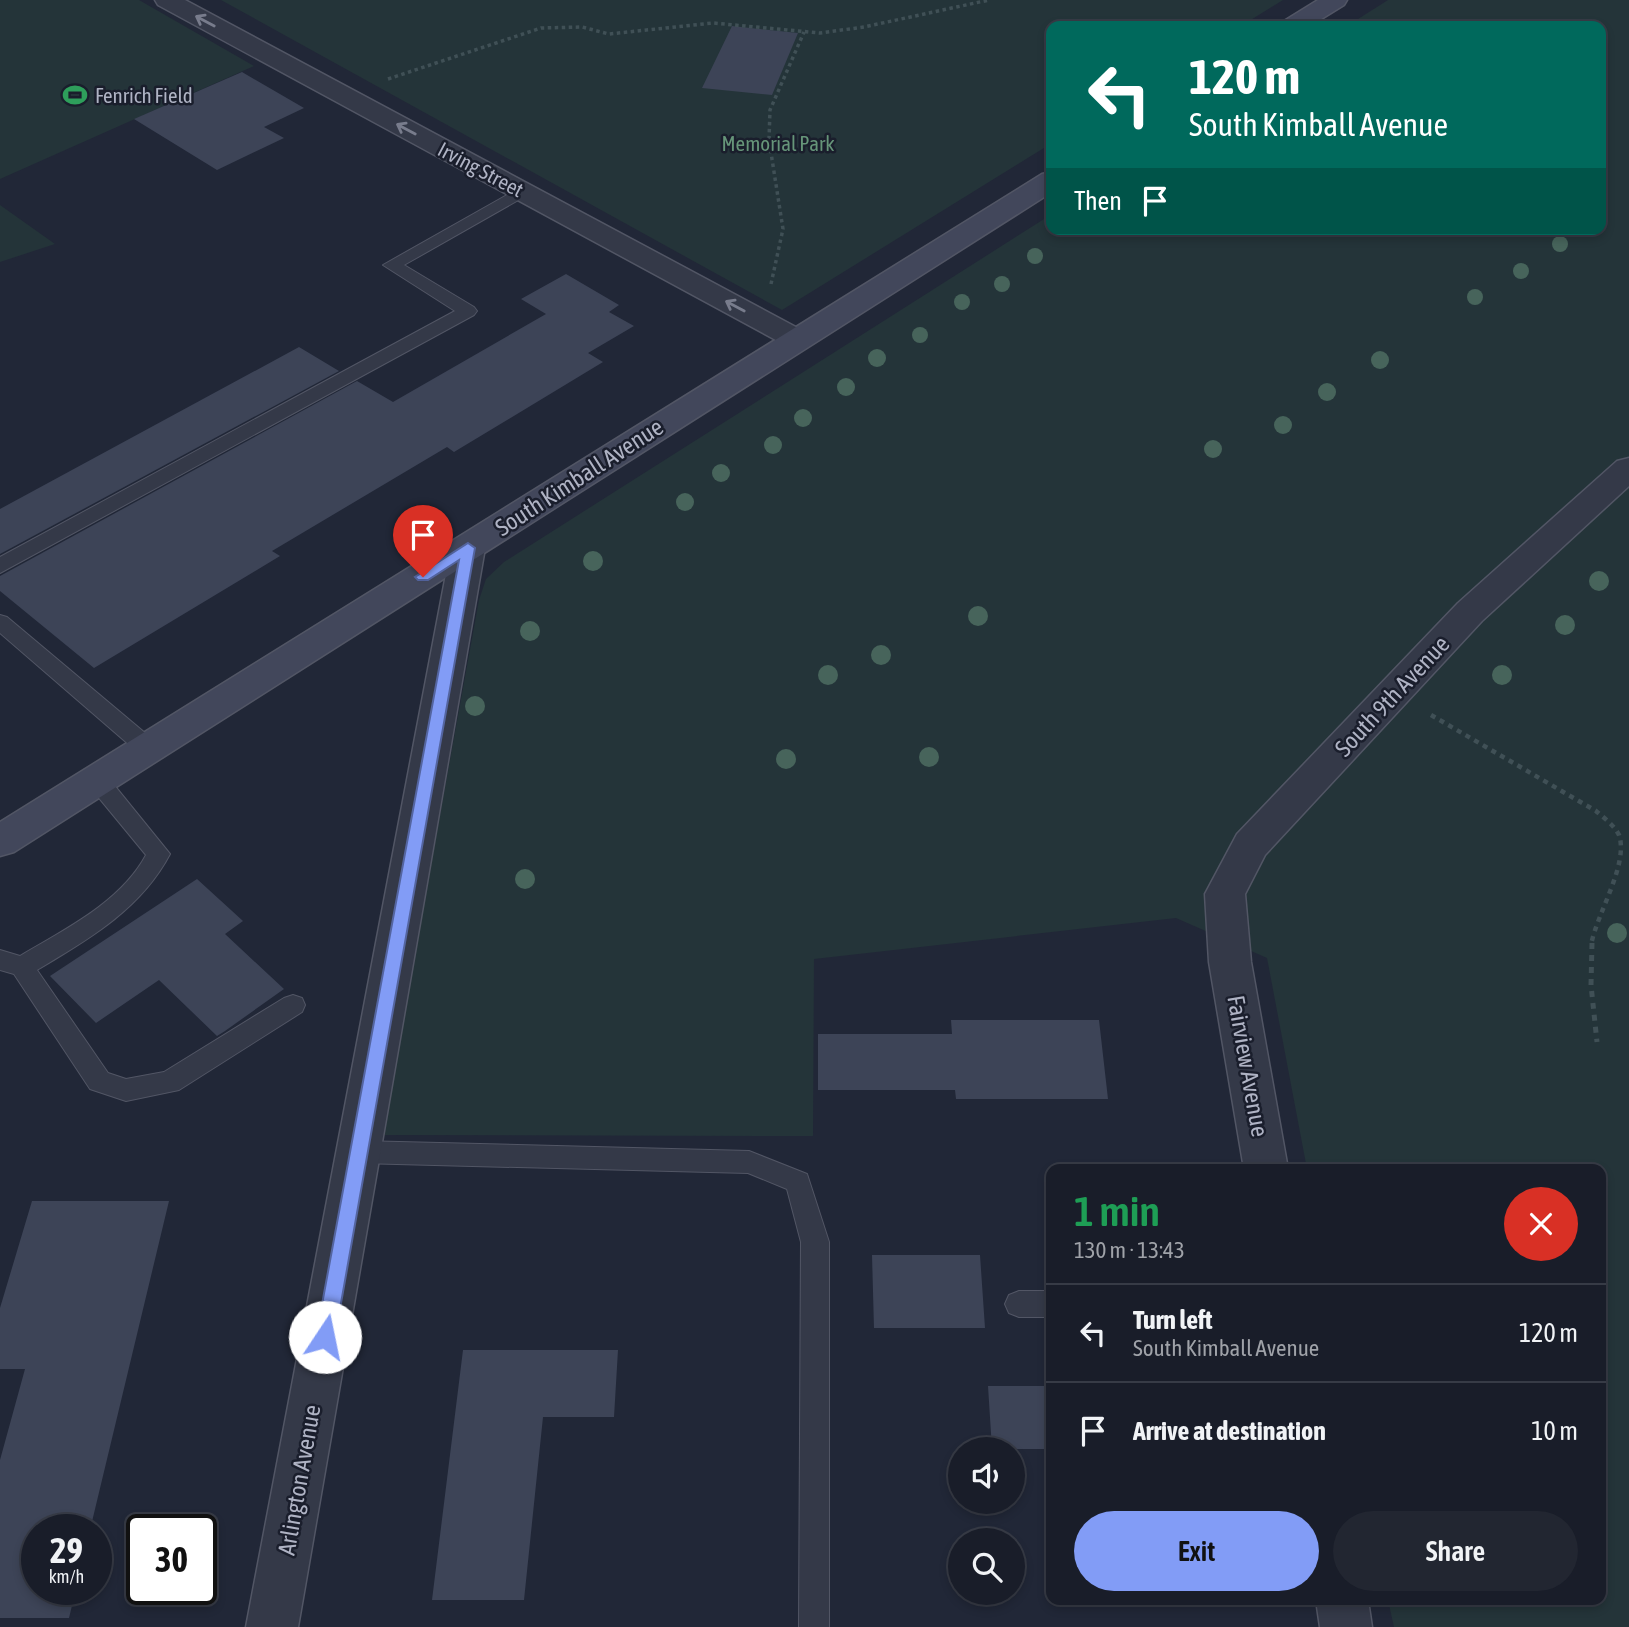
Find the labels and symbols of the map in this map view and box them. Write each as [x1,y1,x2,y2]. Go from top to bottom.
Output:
one-way arrow [196,14,216,28]
sports icon: Fenrich Field [61,81,89,109]
place label: Fenrich Field [95,83,193,107]
one-way arrow [396,122,416,136]
park label: Memorial Park [722,131,834,155]
street label: Irving Street [434,137,528,201]
one-way arrow [726,299,746,313]
street label: South Kimball Avenue [490,413,668,541]
pin [393,505,453,577]
street label: South 9th Avenue [1329,630,1455,762]
street label: Fairview Avenue [1222,993,1274,1139]
position arrow [288,1300,362,1374]
street label: Arlington Avenue [273,1403,325,1557]
speed limit sign: 30 [126,1514,217,1605]

